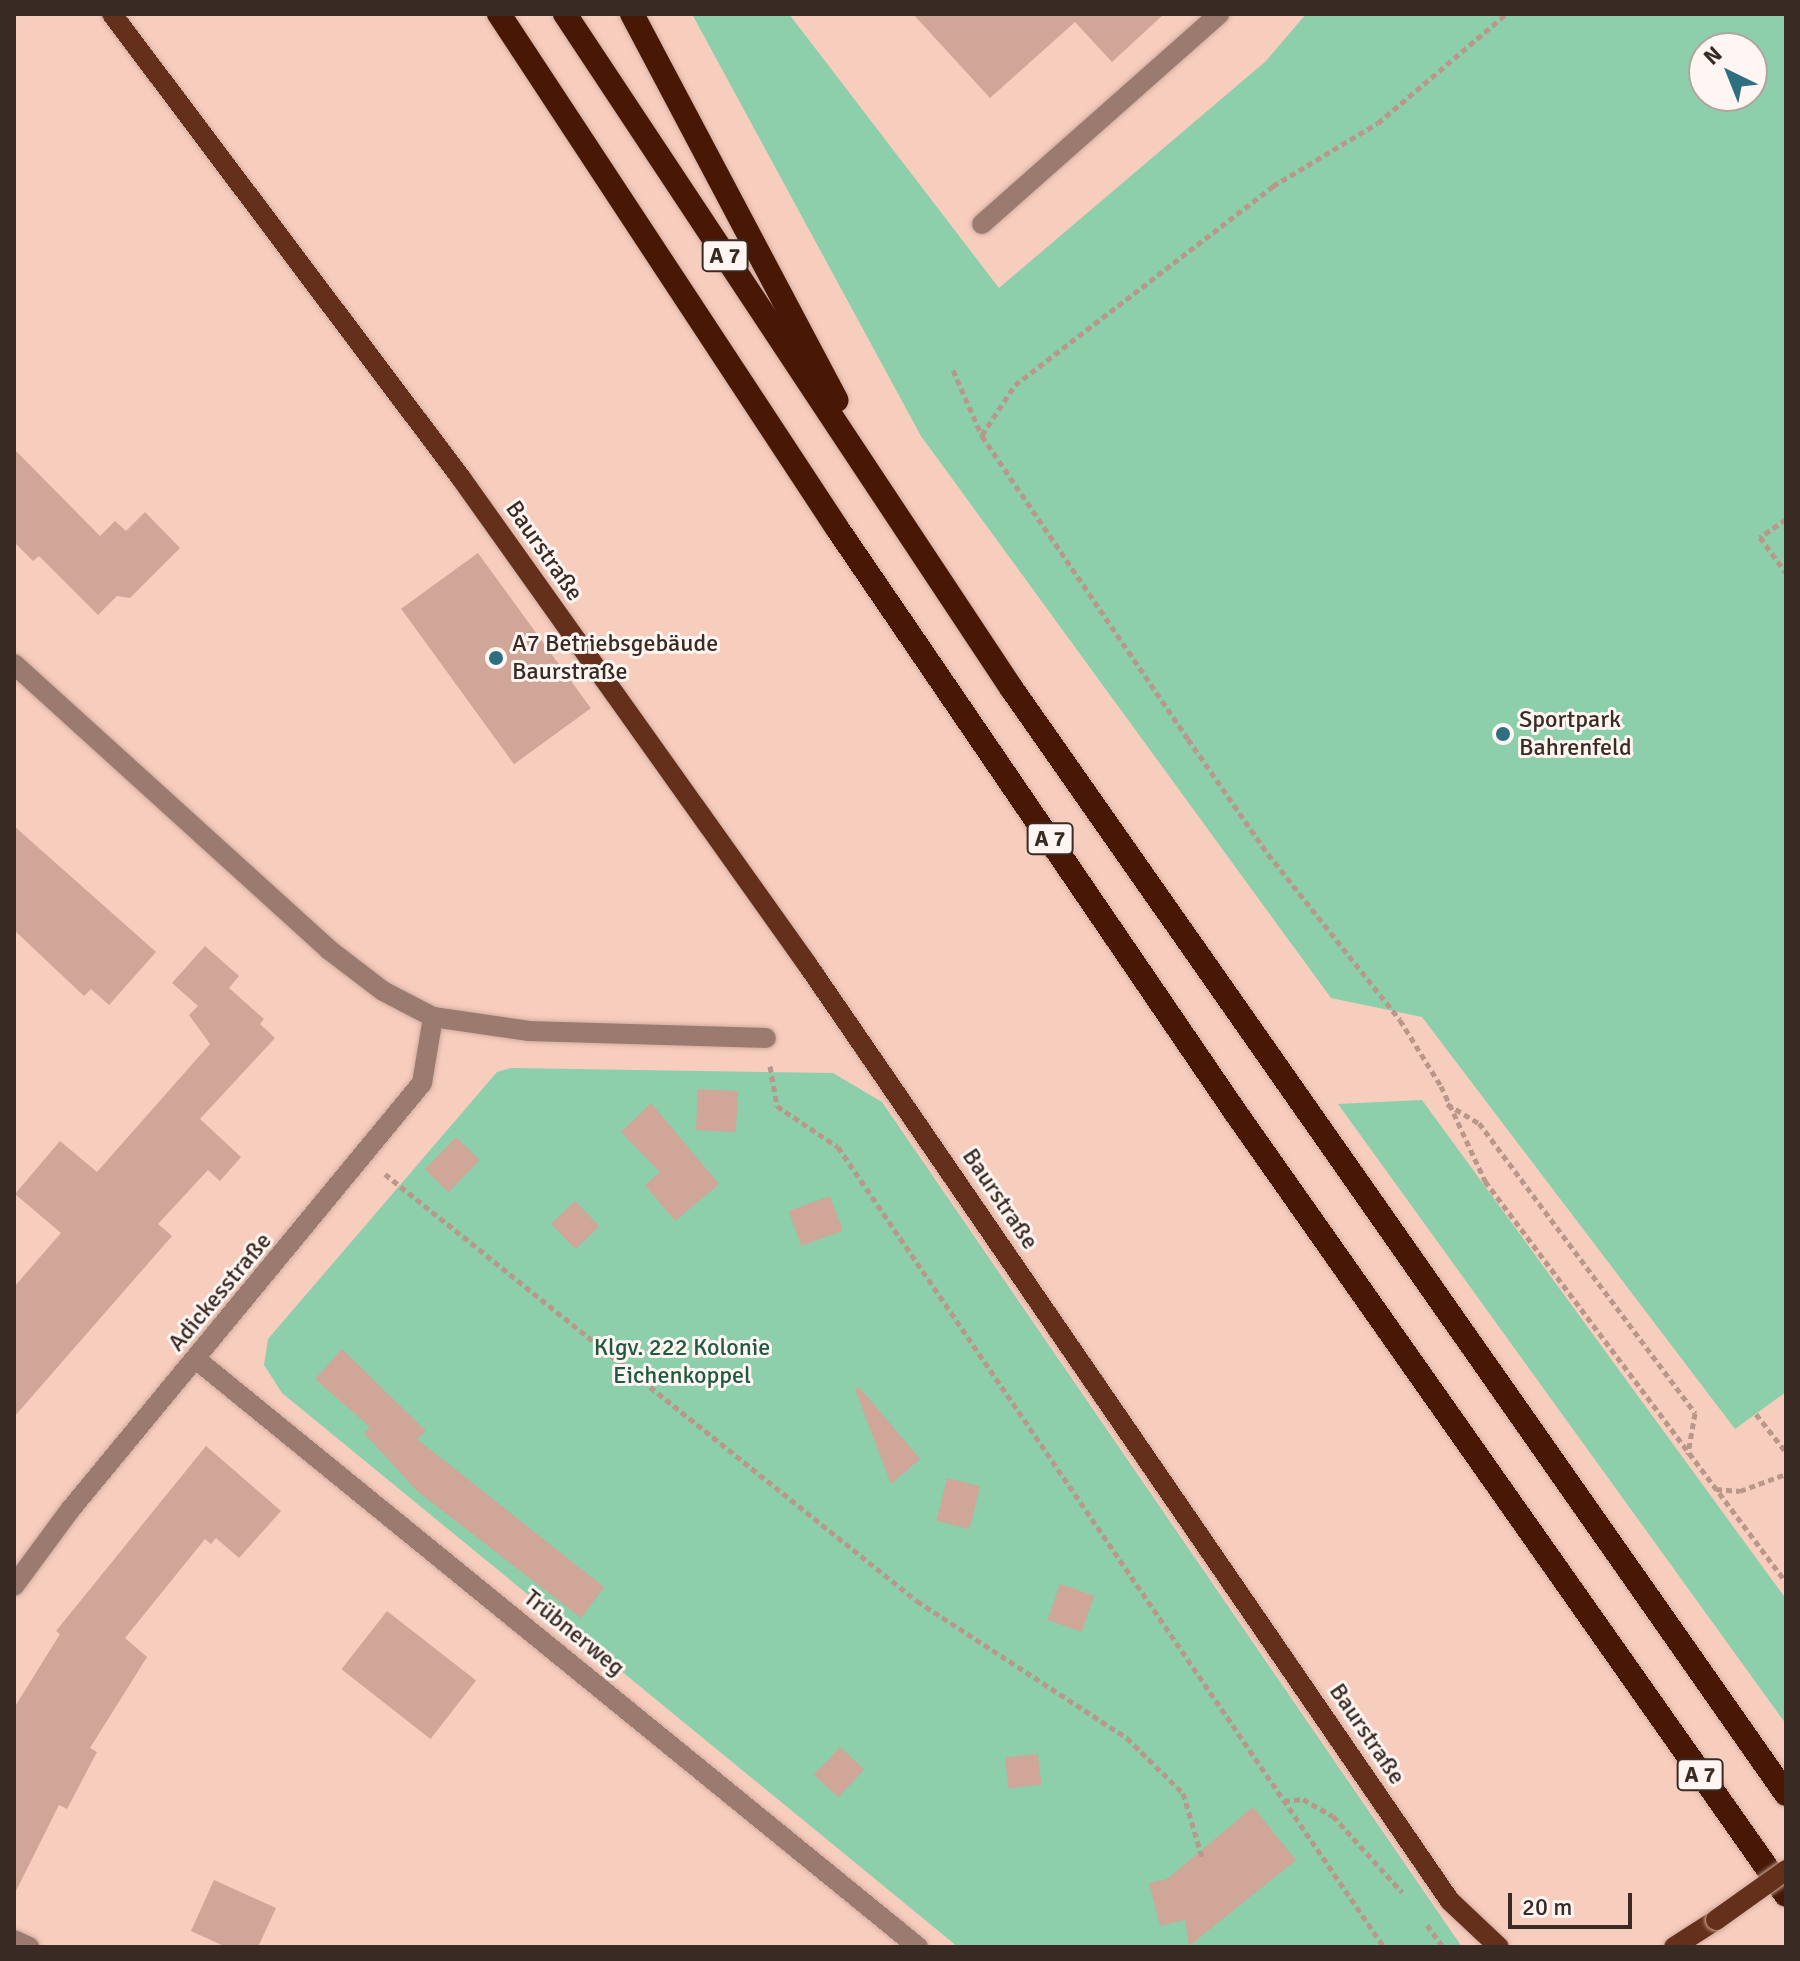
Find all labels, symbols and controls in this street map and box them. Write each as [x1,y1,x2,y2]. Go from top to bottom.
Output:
north arrow [1688,32,1768,112]
text: N [1698,40,1727,71]
road number: A 7 [701,238,749,274]
street label: Baurstraße [499,495,589,607]
place label: A7 Betriebsgebäude Baurstraße [512,630,718,686]
marker: A7 Betriebsgebäude Baurstraße [487,649,505,667]
place label: Sportpark Bahrenfeld [1519,706,1632,762]
marker: Sportpark Bahrenfeld [1494,725,1512,743]
road number: A 7 [1026,821,1074,857]
street label: Baurstraße [956,1143,1044,1255]
street label: Adickesstraße [162,1227,278,1357]
park label: Klgv. 222 Kolonie Eichenkoppel [594,1334,770,1390]
street label: Trübnerweg [518,1584,630,1682]
street label: Baurstraße [1323,1678,1411,1790]
road number: A 7 [1676,1757,1724,1793]
scale bar [1512,1877,1636,1927]
text: 20 m [1522,1892,1572,1922]

